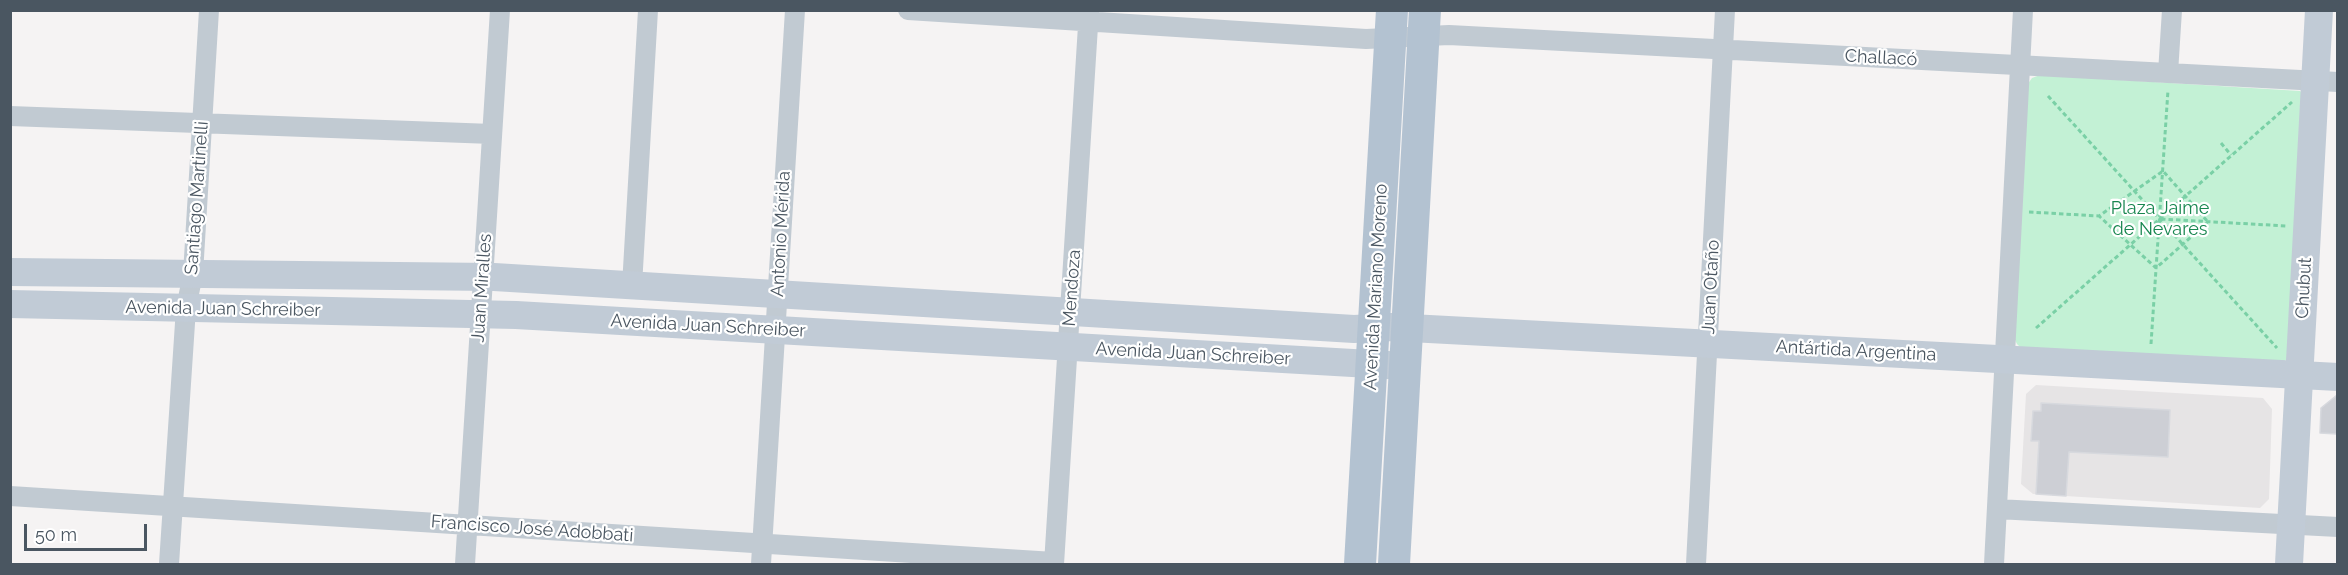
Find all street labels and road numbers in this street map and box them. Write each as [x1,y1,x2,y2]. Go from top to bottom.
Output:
street label: Challacó [1844,45,1918,71]
street label: Santiago Martinelli [181,120,213,276]
street label: Antonio Mérida [767,170,795,298]
street label: Avenida Mariano Moreno [1360,183,1392,391]
street label: Juan Miralles [467,233,497,343]
street label: Juan Otaño [1698,239,1724,335]
street label: Mendoza [1059,249,1085,327]
street label: Chubut [2292,257,2316,319]
street label: Avenida Juan Schreiber [125,296,321,322]
street label: Avenida Juan Schreiber [610,310,806,342]
street label: Antártida Argentina [1775,336,1937,366]
street label: Avenida Juan Schreiber [1095,338,1291,370]
street label: Francisco José Adobbati [430,511,634,547]

